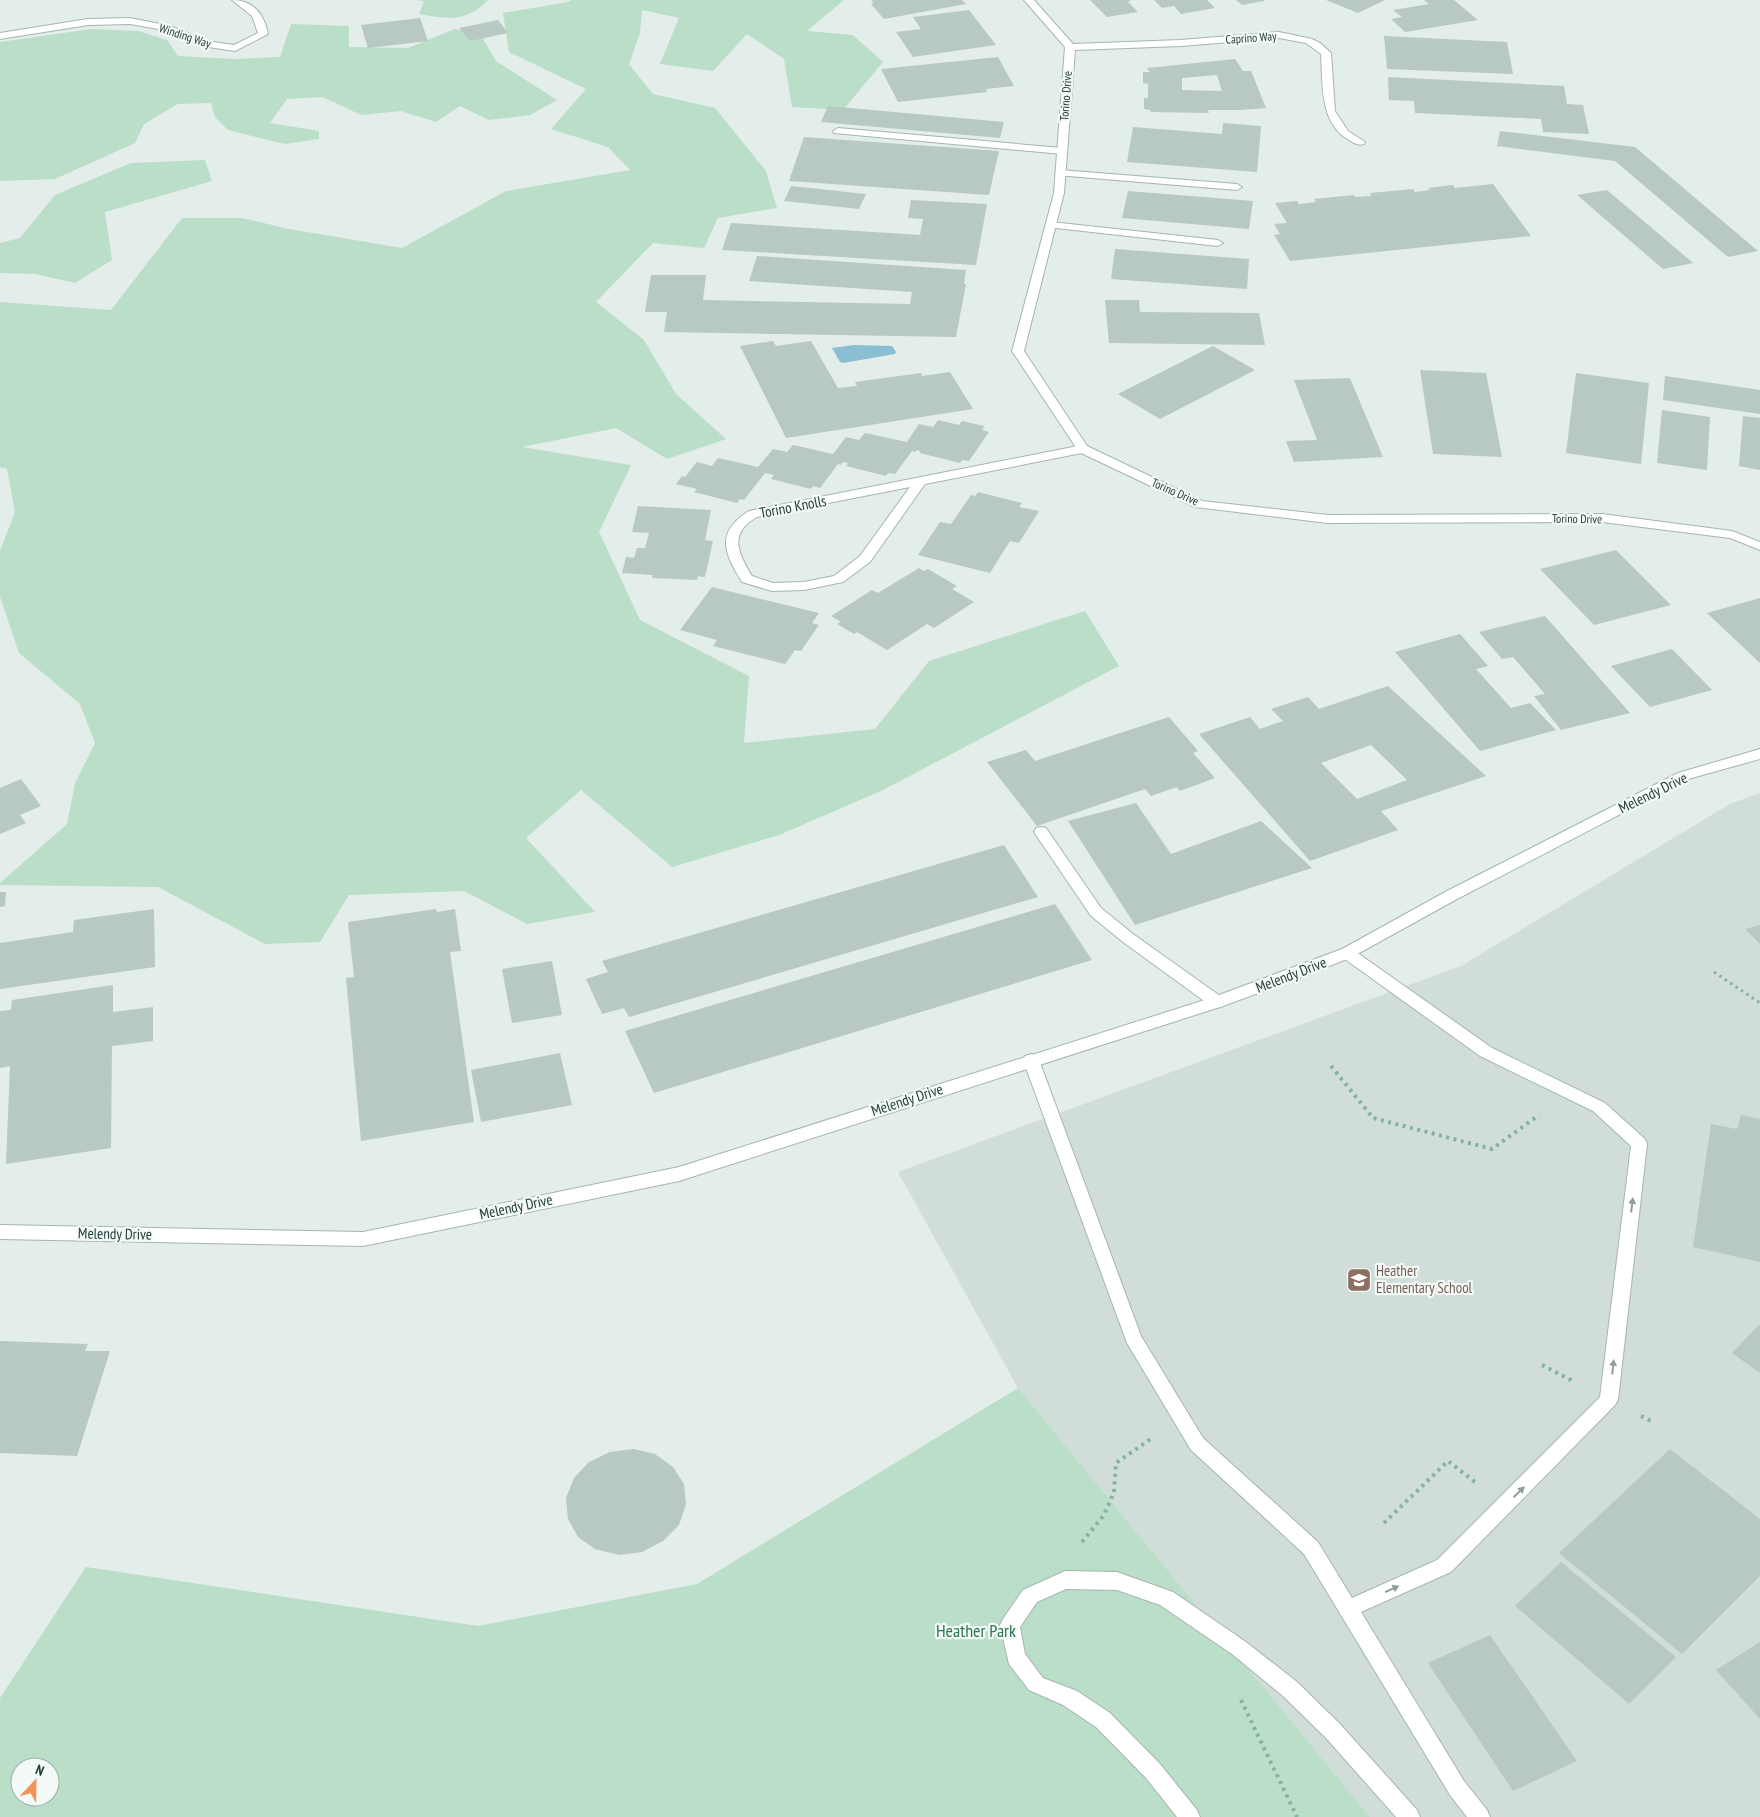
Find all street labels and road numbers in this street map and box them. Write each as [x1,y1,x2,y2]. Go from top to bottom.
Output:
street label: Winding Way [157,20,213,51]
street label: Caprino Way [1225,28,1277,47]
street label: Torino Drive [1056,70,1075,121]
street label: Torino Drive [1149,475,1201,509]
street label: Torino Knolls [758,491,828,522]
street label: Torino Drive [1552,511,1602,526]
street label: Melendy Drive [1615,768,1690,817]
street label: Melendy Drive [1253,952,1329,997]
street label: Melendy Drive [869,1079,945,1120]
street label: Melendy Drive [478,1190,554,1224]
street label: Melendy Drive [78,1223,152,1244]

